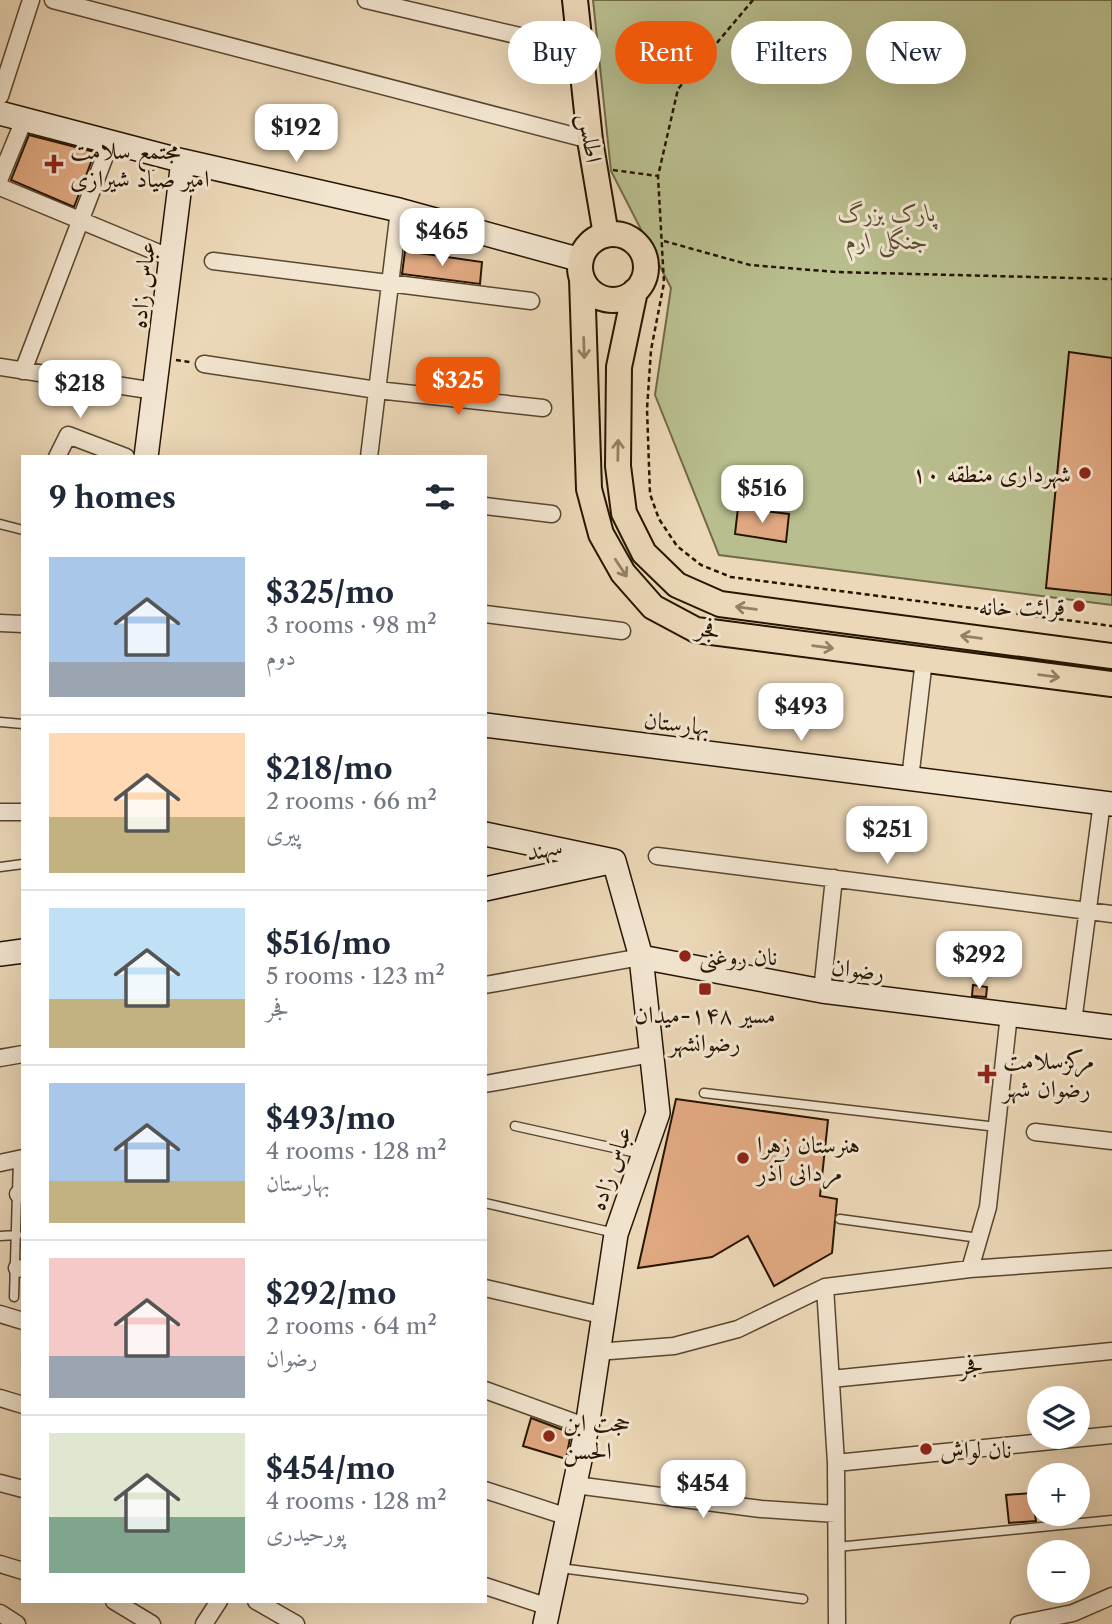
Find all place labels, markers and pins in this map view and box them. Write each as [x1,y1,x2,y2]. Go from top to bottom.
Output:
pin: $192 [255,104,337,164]
place label: مجتمع سلامت امیر صیاد شیرازی [70,136,209,193]
marker: مجتمع سلامت امیر صیاد شیرازی [44,154,64,174]
pin: $465 [401,208,483,268]
pin: $325 [417,358,499,417]
pin: $218 [39,360,121,420]
place label: شهرداری منطقه ۱۰ [912,459,1071,489]
marker: شهرداری منطقه ۱۰ [1077,465,1093,481]
pin: $516 [721,466,803,525]
place label: قرائت خانه [979,592,1065,622]
marker: قرائت خانه [1071,598,1087,614]
pin: $493 [760,684,842,743]
pin: $251 [846,806,928,866]
pin: $292 [938,932,1020,991]
place label: نان روغنی [699,942,777,974]
marker: نان روغنی [677,948,693,964]
marker: مسیر ۱۴۸-میدان رضوانشهر [697,981,713,997]
place label: مسیر ۱۴۸-میدان رضوانشهر [634,1000,776,1058]
place label: مرکزسلامت رضوان شهر [1000,1046,1094,1104]
marker: مرکزسلامت رضوان شهر [977,1064,997,1084]
place label: هنرستان زهرا مردانی آذر [755,1130,860,1190]
marker: هنرستان زهرا مردانی آذر [735,1150,751,1166]
place label: حجت ابن الحسن [563,1408,631,1467]
marker: حجت ابن الحسن [541,1428,557,1444]
place label: نان لواش [940,1435,1012,1465]
marker: نان لواش [918,1441,934,1457]
pin: $454 [662,1460,744,1520]

